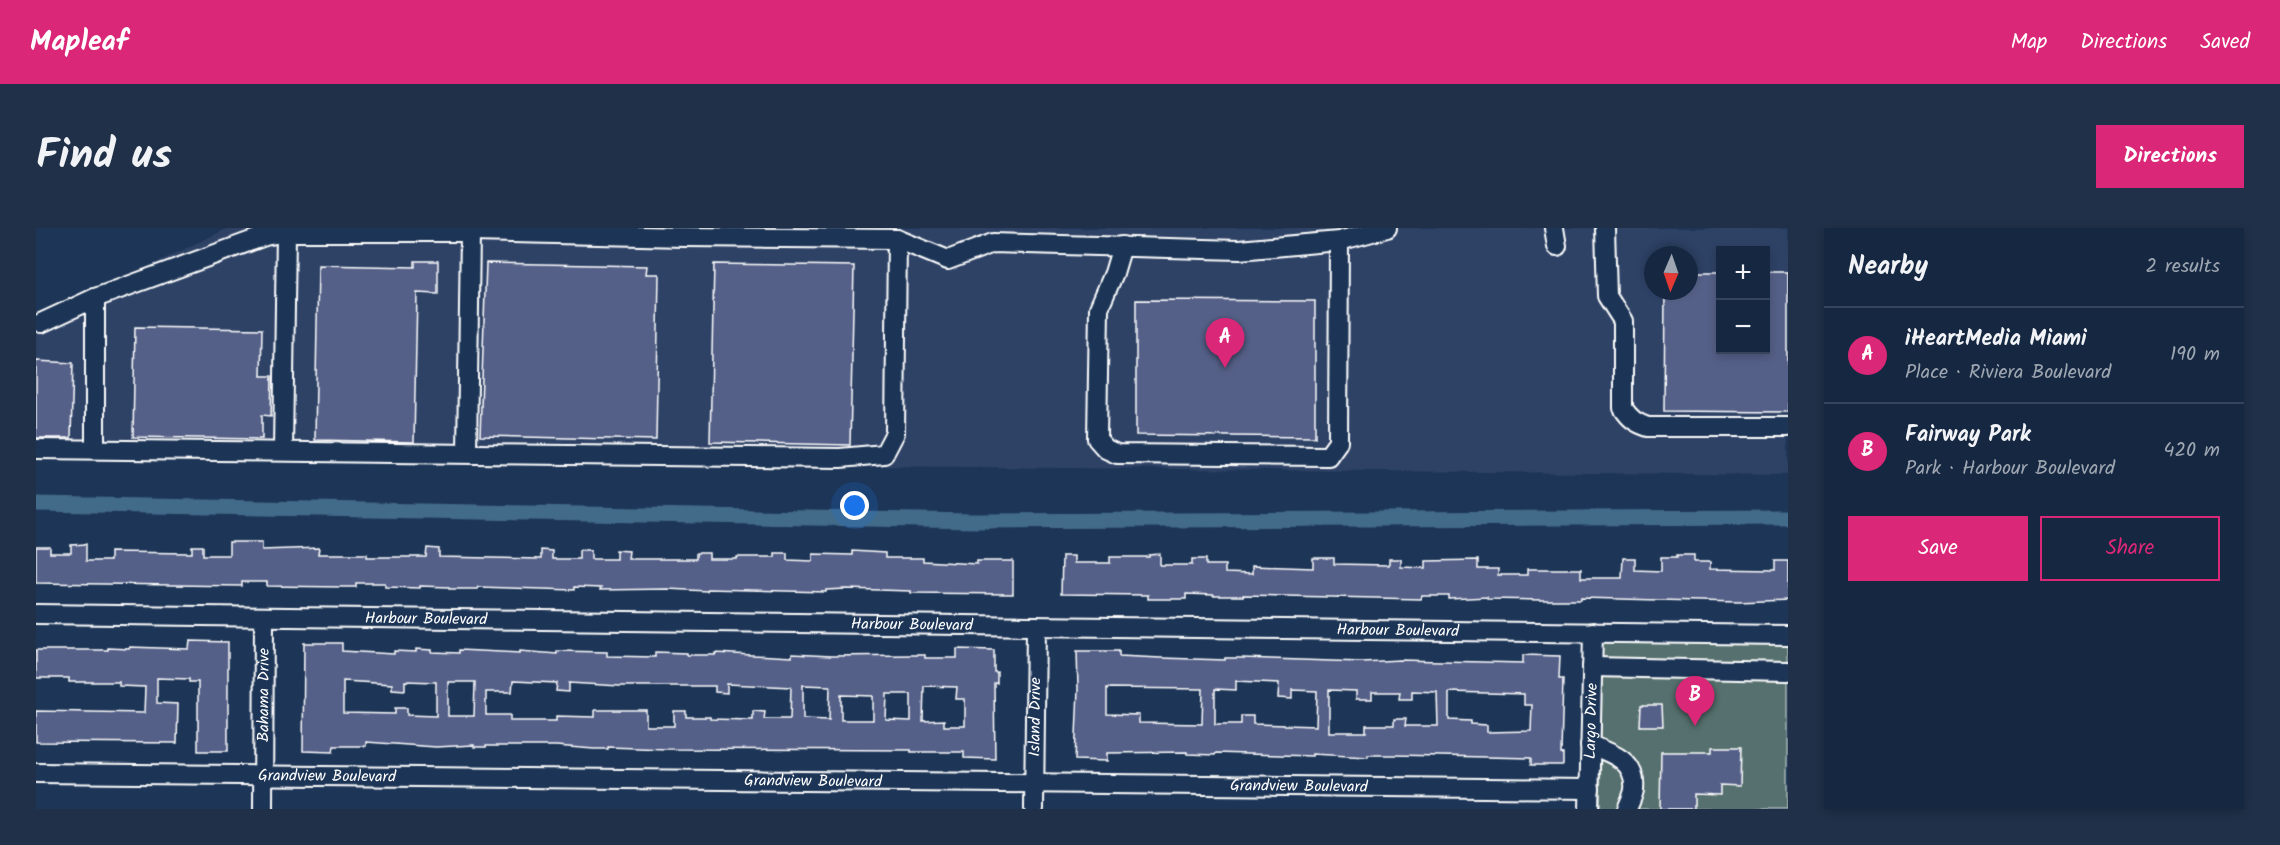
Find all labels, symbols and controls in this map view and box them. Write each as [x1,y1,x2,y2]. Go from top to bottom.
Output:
text: Mapleaf [30,20,128,65]
text: Map [2011,26,2047,59]
text: Directions [2080,26,2167,59]
text: Saved [2200,26,2250,59]
text: Find us [36,123,172,190]
button: Directions [2096,125,2244,188]
north arrow [1644,246,1698,300]
map controls [1716,246,1770,354]
button: + [1716,246,1770,300]
text: Nearby [1848,246,1928,288]
text: 2 results [2145,251,2220,283]
button: − [1716,300,1770,354]
pin: A [1206,318,1244,368]
text: iHeartMedia Miami [1905,322,2087,357]
text: A [1861,339,1874,371]
text: 190 m [2170,339,2220,371]
text: Place · Riviera Boulevard [1905,357,2111,389]
text: Fairway Park [1905,418,2031,453]
text: B [1861,435,1874,467]
text: 420 m [2163,435,2220,467]
text: Park · Harbour Boulevard [1905,453,2115,485]
your location [840,491,869,520]
button: Save [1848,516,2028,581]
button: Share [2040,516,2220,581]
street label: Harbour Boulevard [365,605,488,632]
street label: Harbour Boulevard [851,611,974,638]
street label: Harbour Boulevard [1337,617,1460,644]
street label: Bahama Drive [251,648,276,742]
pin: B [1676,676,1714,726]
street label: Island Drive [1022,677,1048,757]
street label: Largo Drive [1578,683,1604,759]
street label: Grandview Boulevard [258,763,397,789]
street label: Grandview Boulevard [744,768,883,794]
street label: Grandview Boulevard [1230,773,1369,799]

